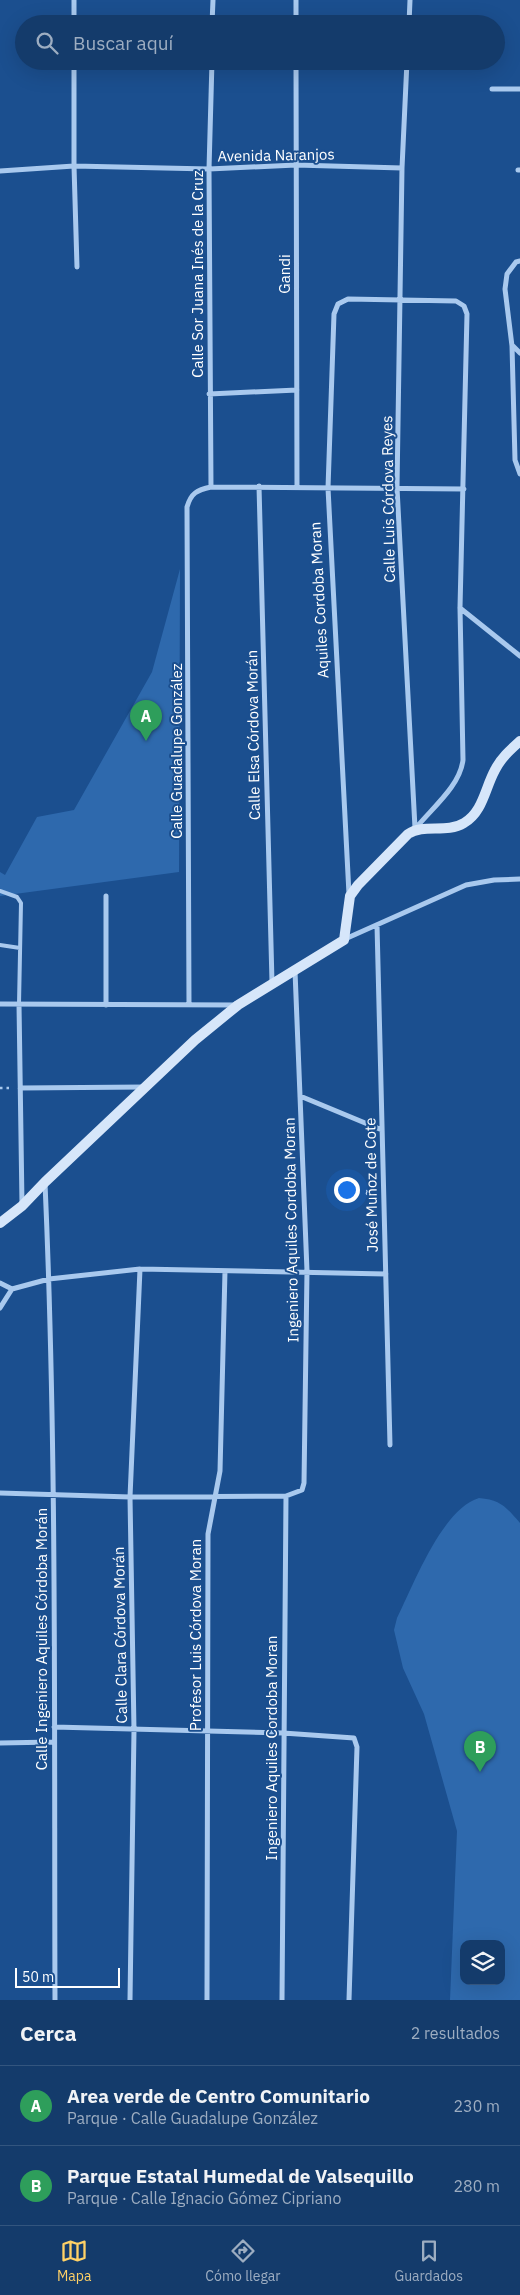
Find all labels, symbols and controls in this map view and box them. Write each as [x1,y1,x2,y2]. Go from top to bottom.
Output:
search box [15,15,505,70]
icon: search [33,29,61,57]
text: Buscar aquí [73,31,173,55]
street label: Avenida Naranjos [217,144,335,166]
street label: Calle Sor Juana Inés de la Cruz [188,170,207,378]
street label: Gandi [275,254,294,294]
street label: Calle Luis Córdova Reyes [377,415,399,583]
street label: Aquiles Cordoba Moran [305,521,333,679]
street label: Calle Elsa Córdova Morán [242,650,264,820]
street label: Calle Guadalupe González [167,663,186,839]
pin: A [130,700,162,741]
street label: Ingeniero Aquiles Cordoba Moran [280,1117,302,1343]
street label: José Muñoz de Cote [360,1117,382,1253]
your location [334,1177,360,1203]
street label: Calle Ingeniero Aquiles Córdoba Morán [32,1508,51,1770]
street label: Profesor Luis Córdova Moran [186,1539,205,1731]
street label: Calle Clara Córdova Morán [109,1546,131,1724]
street label: Ingeniero Aquiles Cordoba Moran [262,1635,281,1861]
pin: B [464,1731,496,1772]
map controls [460,1940,505,1985]
button: layers [460,1940,505,1985]
scale bar [15,1965,120,1988]
text: 50 m [22,1968,54,1986]
text: Cerca [20,2019,77,2047]
text: 2 resultados [411,2023,500,2043]
text: Area verde de Centro Comunitario [67,2084,370,2108]
text: A [31,2096,41,2116]
text: 230 m [453,2096,500,2116]
text: Parque · Calle Guadalupe González [67,2108,318,2128]
text: Parque Estatal Humedal de Valsequillo [67,2164,414,2188]
text: B [31,2176,41,2196]
text: 280 m [453,2176,500,2196]
text: Parque · Calle Ignacio Gómez Cipriano [67,2188,341,2208]
tab: Mapa [57,2237,91,2285]
tab: Cómo llegar [205,2237,280,2285]
tab: Guardados [394,2237,463,2285]

